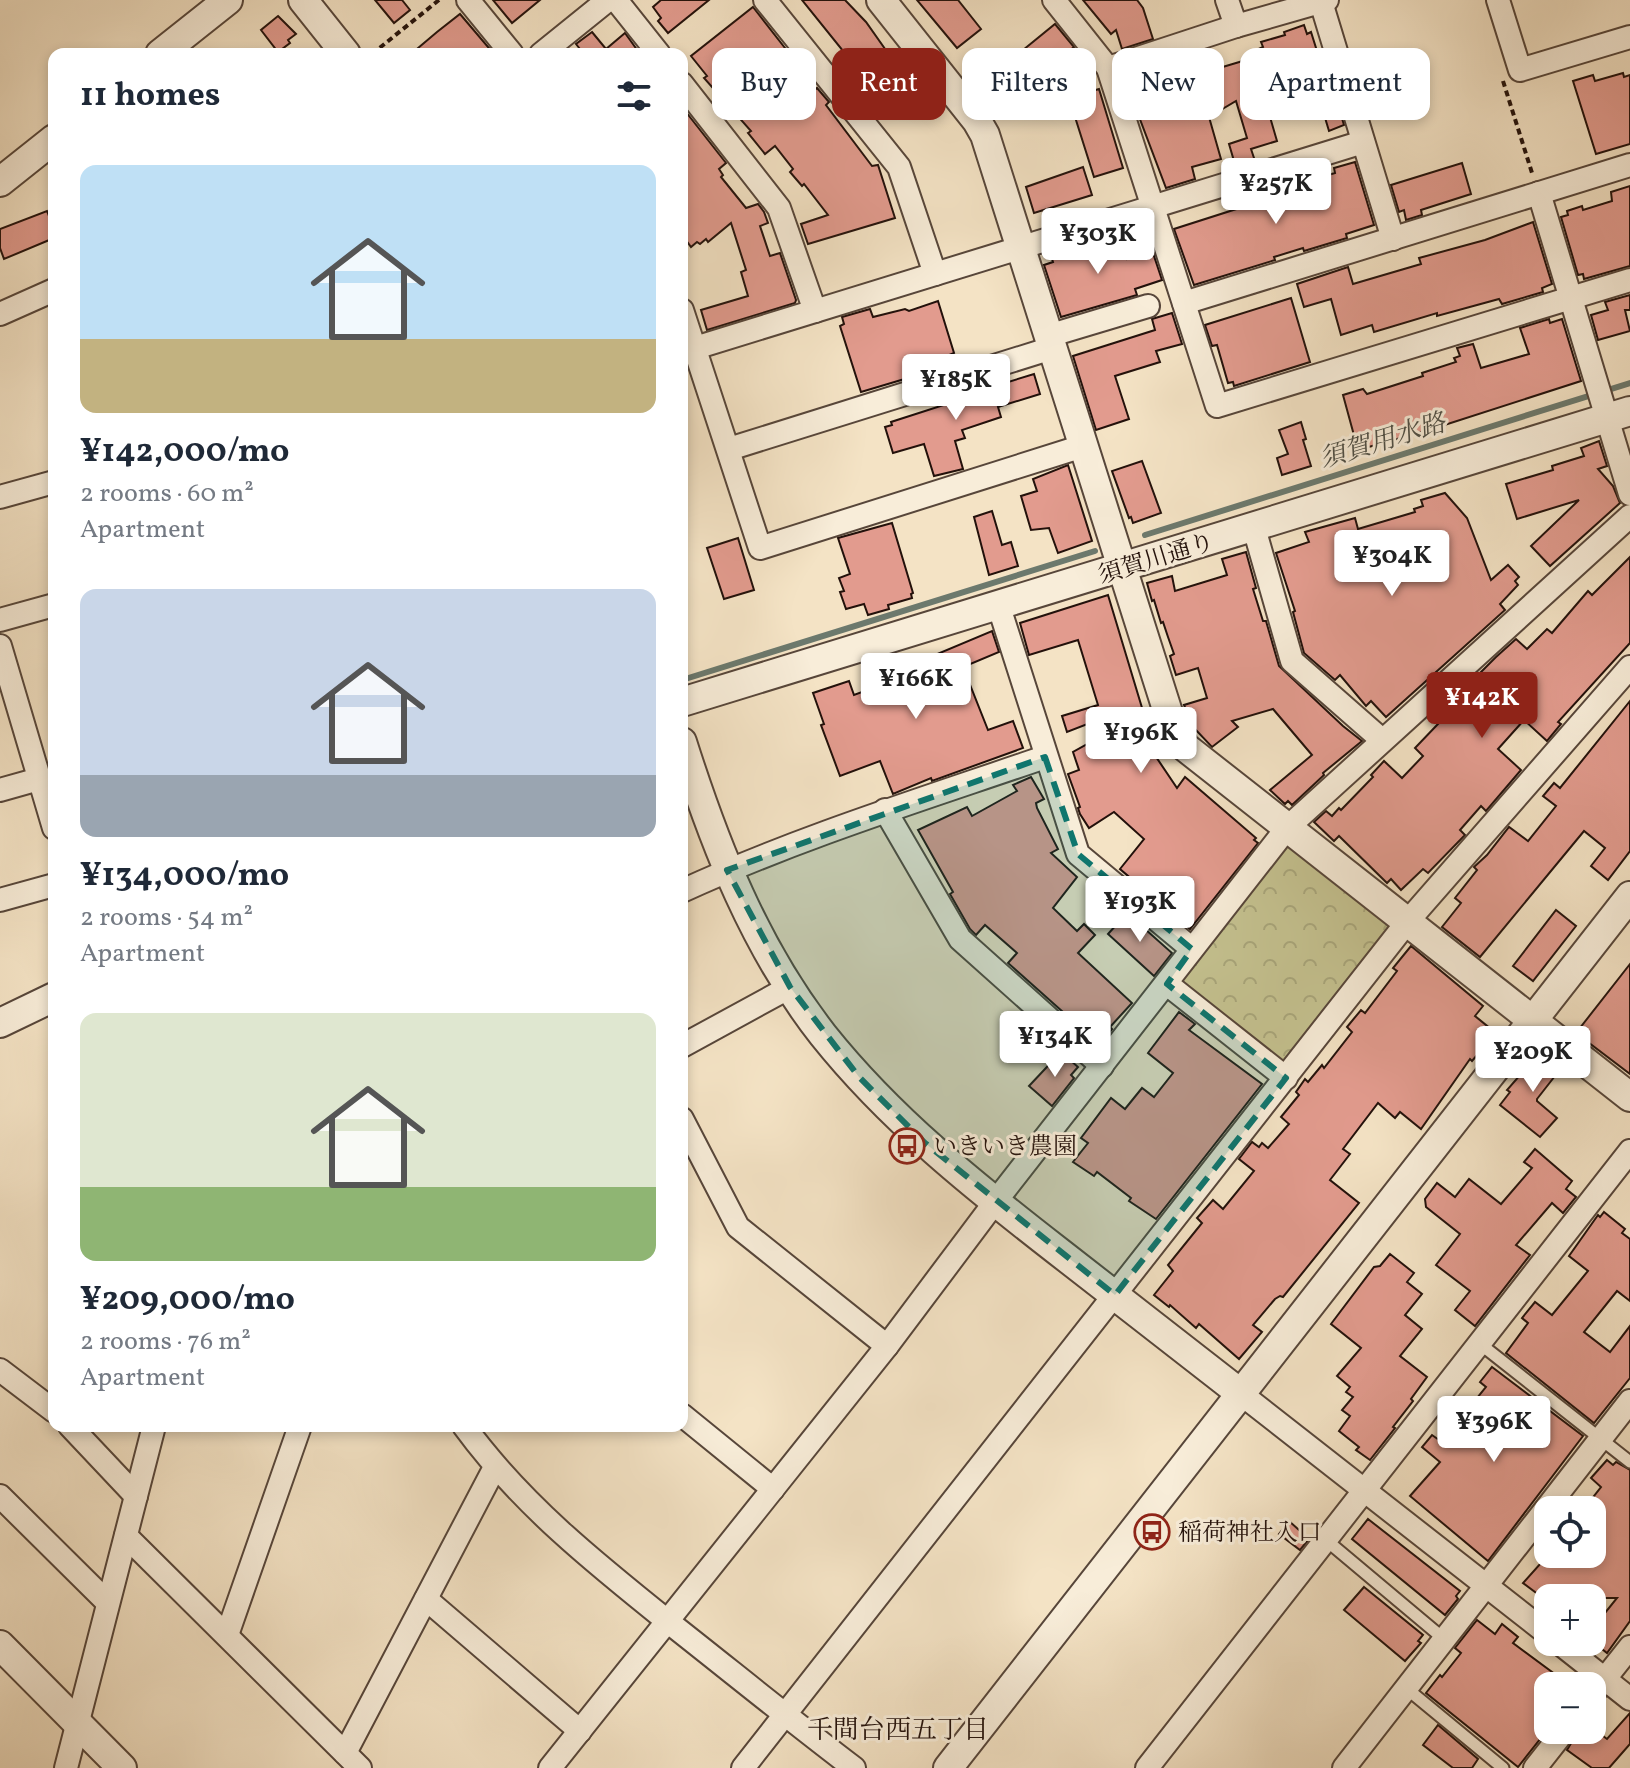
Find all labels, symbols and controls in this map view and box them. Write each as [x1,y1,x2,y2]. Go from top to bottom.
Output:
chip: Buy [712,48,816,120]
chip: Rent [832,48,946,120]
chip: Filters [962,48,1096,120]
chip: New [1112,48,1224,120]
chip: Apartment [1240,48,1430,120]
text: 11 homes [80,73,220,120]
icon: filters [612,74,656,118]
pin: ¥257K [1220,158,1332,226]
text: ¥257K [1239,166,1313,202]
pin: ¥303K [1042,208,1154,276]
text: ¥303K [1059,216,1137,252]
icon: home [296,217,440,361]
pin: ¥185K [900,354,1012,422]
text: ¥185K [920,362,992,398]
water label: 須賀用水路 [1315,405,1452,478]
text: ¥142,000/mo [80,429,290,476]
text: 2 rooms · 60 m² [80,476,254,512]
text: Apartment [80,512,205,548]
street label: 須賀川通り [1094,526,1219,594]
pin: ¥304K [1336,530,1448,598]
text: ¥304K [1352,538,1432,574]
icon: home [296,641,440,785]
pin: ¥166K [860,653,972,721]
text: ¥166K [879,661,953,697]
pin: ¥142K [1426,672,1538,740]
text: ¥142K [1445,680,1519,716]
pin: ¥196K [1085,707,1197,775]
text: ¥196K [1104,715,1178,751]
text: ¥134,000/mo [80,853,289,900]
pin: ¥193K [1084,876,1196,944]
text: ¥193K [1103,884,1177,920]
text: 2 rooms · 54 m² [80,900,253,936]
text: Apartment [80,936,205,972]
pin: ¥134K [999,1011,1111,1079]
text: ¥134K [1018,1019,1092,1055]
pin: ¥209K [1477,1026,1589,1094]
text: ¥209K [1493,1034,1573,1070]
icon: home [296,1065,440,1209]
bus stop icon: いきいき農園 [888,1127,926,1165]
place label: いきいき農園 [933,1131,1077,1165]
text: ¥209,000/mo [80,1277,295,1324]
text: 2 rooms · 76 m² [80,1324,251,1360]
text: Apartment [80,1360,205,1396]
pin: ¥396K [1438,1396,1550,1464]
text: ¥396K [1455,1404,1533,1440]
map controls [1534,1496,1606,1744]
button: locate [1534,1496,1606,1568]
bus stop icon: 稲荷神社入口 [1133,1513,1171,1551]
place label: 稲荷神社入口 [1178,1517,1322,1551]
button: + [1534,1584,1606,1656]
button: − [1534,1672,1606,1744]
district label: 千間台西五丁目 [807,1713,989,1749]

